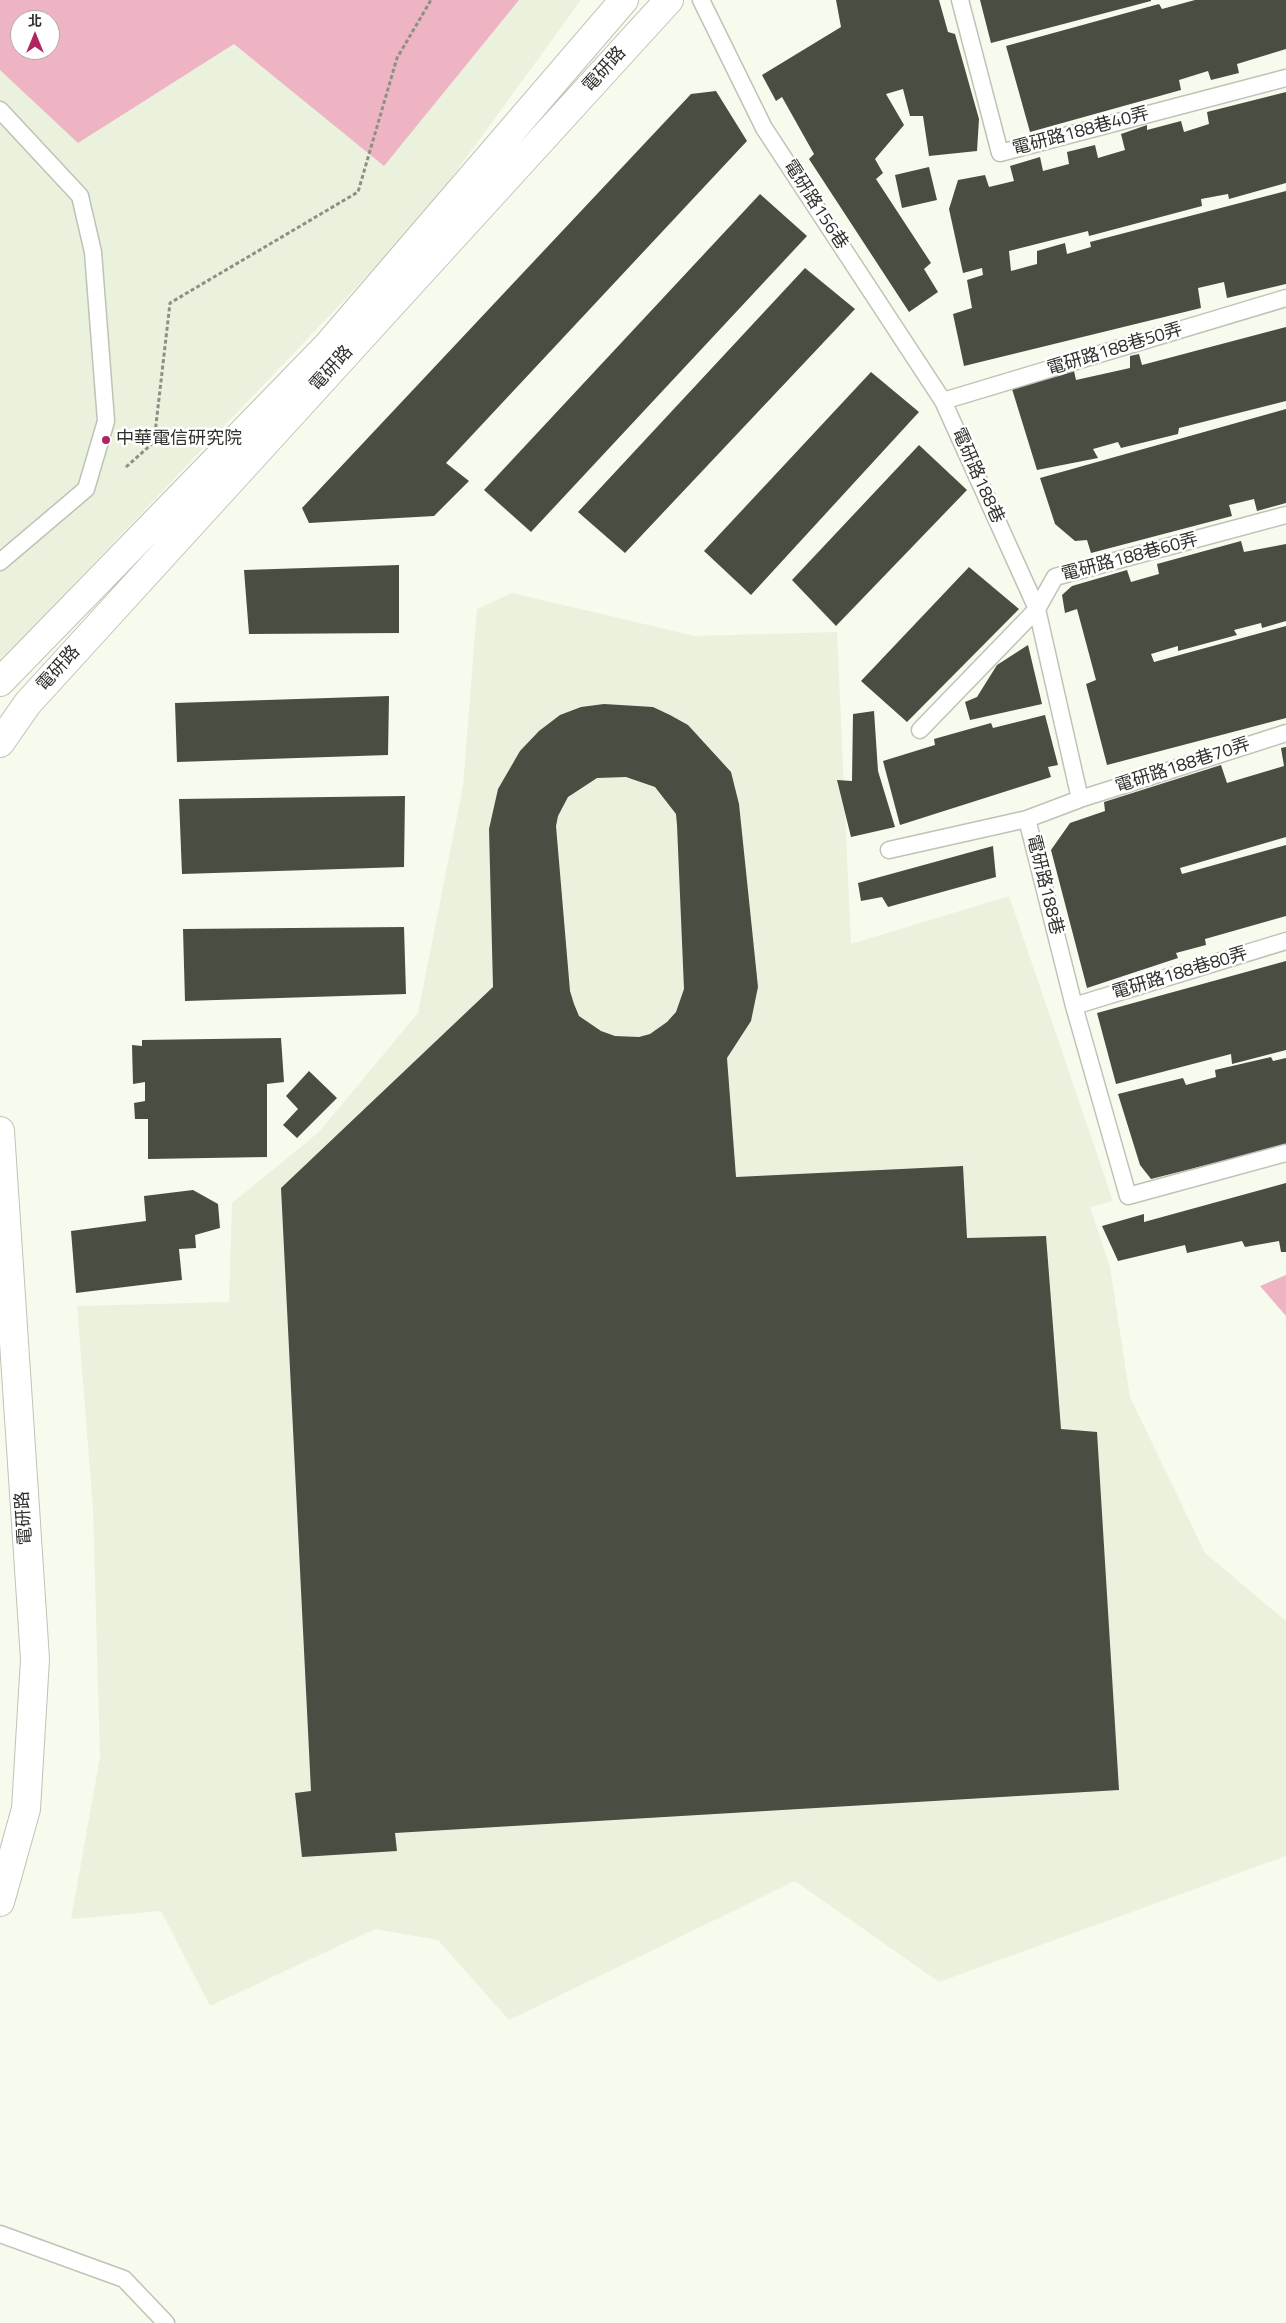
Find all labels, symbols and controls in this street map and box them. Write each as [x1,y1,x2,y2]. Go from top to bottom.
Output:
north arrow [10,10,60,60]
text: 北 [28,10,42,31]
street label: 電研路 [579,43,631,97]
street label: 電研路188巷40弄 [1010,103,1152,161]
street label: 電研路156巷 [778,156,852,254]
street label: 電研路188巷50弄 [1045,319,1185,381]
street label: 電研路 [306,342,358,396]
street label: 電研路188巷 [946,425,1008,527]
place label: 中華電信研究院 [116,429,242,451]
marker: 中華電信研究院 [100,434,112,446]
street label: 電研路188巷60弄 [1059,529,1201,587]
street label: 電研路 [33,642,85,696]
street label: 電研路188巷70弄 [1113,734,1253,798]
street label: 電研路188巷 [1021,833,1067,937]
street label: 電研路188巷80弄 [1110,943,1250,1005]
street label: 電研路 [12,1490,38,1546]

